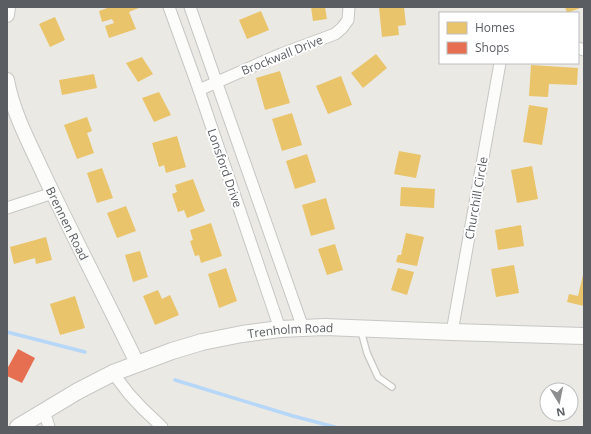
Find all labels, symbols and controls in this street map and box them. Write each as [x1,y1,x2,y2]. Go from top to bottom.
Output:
legend [439,12,579,64]
text: Homes [475,19,515,36]
street label: Brockwall Drive [239,31,325,79]
text: Shops [475,39,510,56]
street label: Lonsford Drive [204,126,247,210]
street label: Churchill Circle [460,155,492,241]
street label: Brennen Road [42,184,93,263]
street label: Trenholm Road [246,318,334,342]
north arrow [539,382,579,422]
text: N [555,404,567,421]

